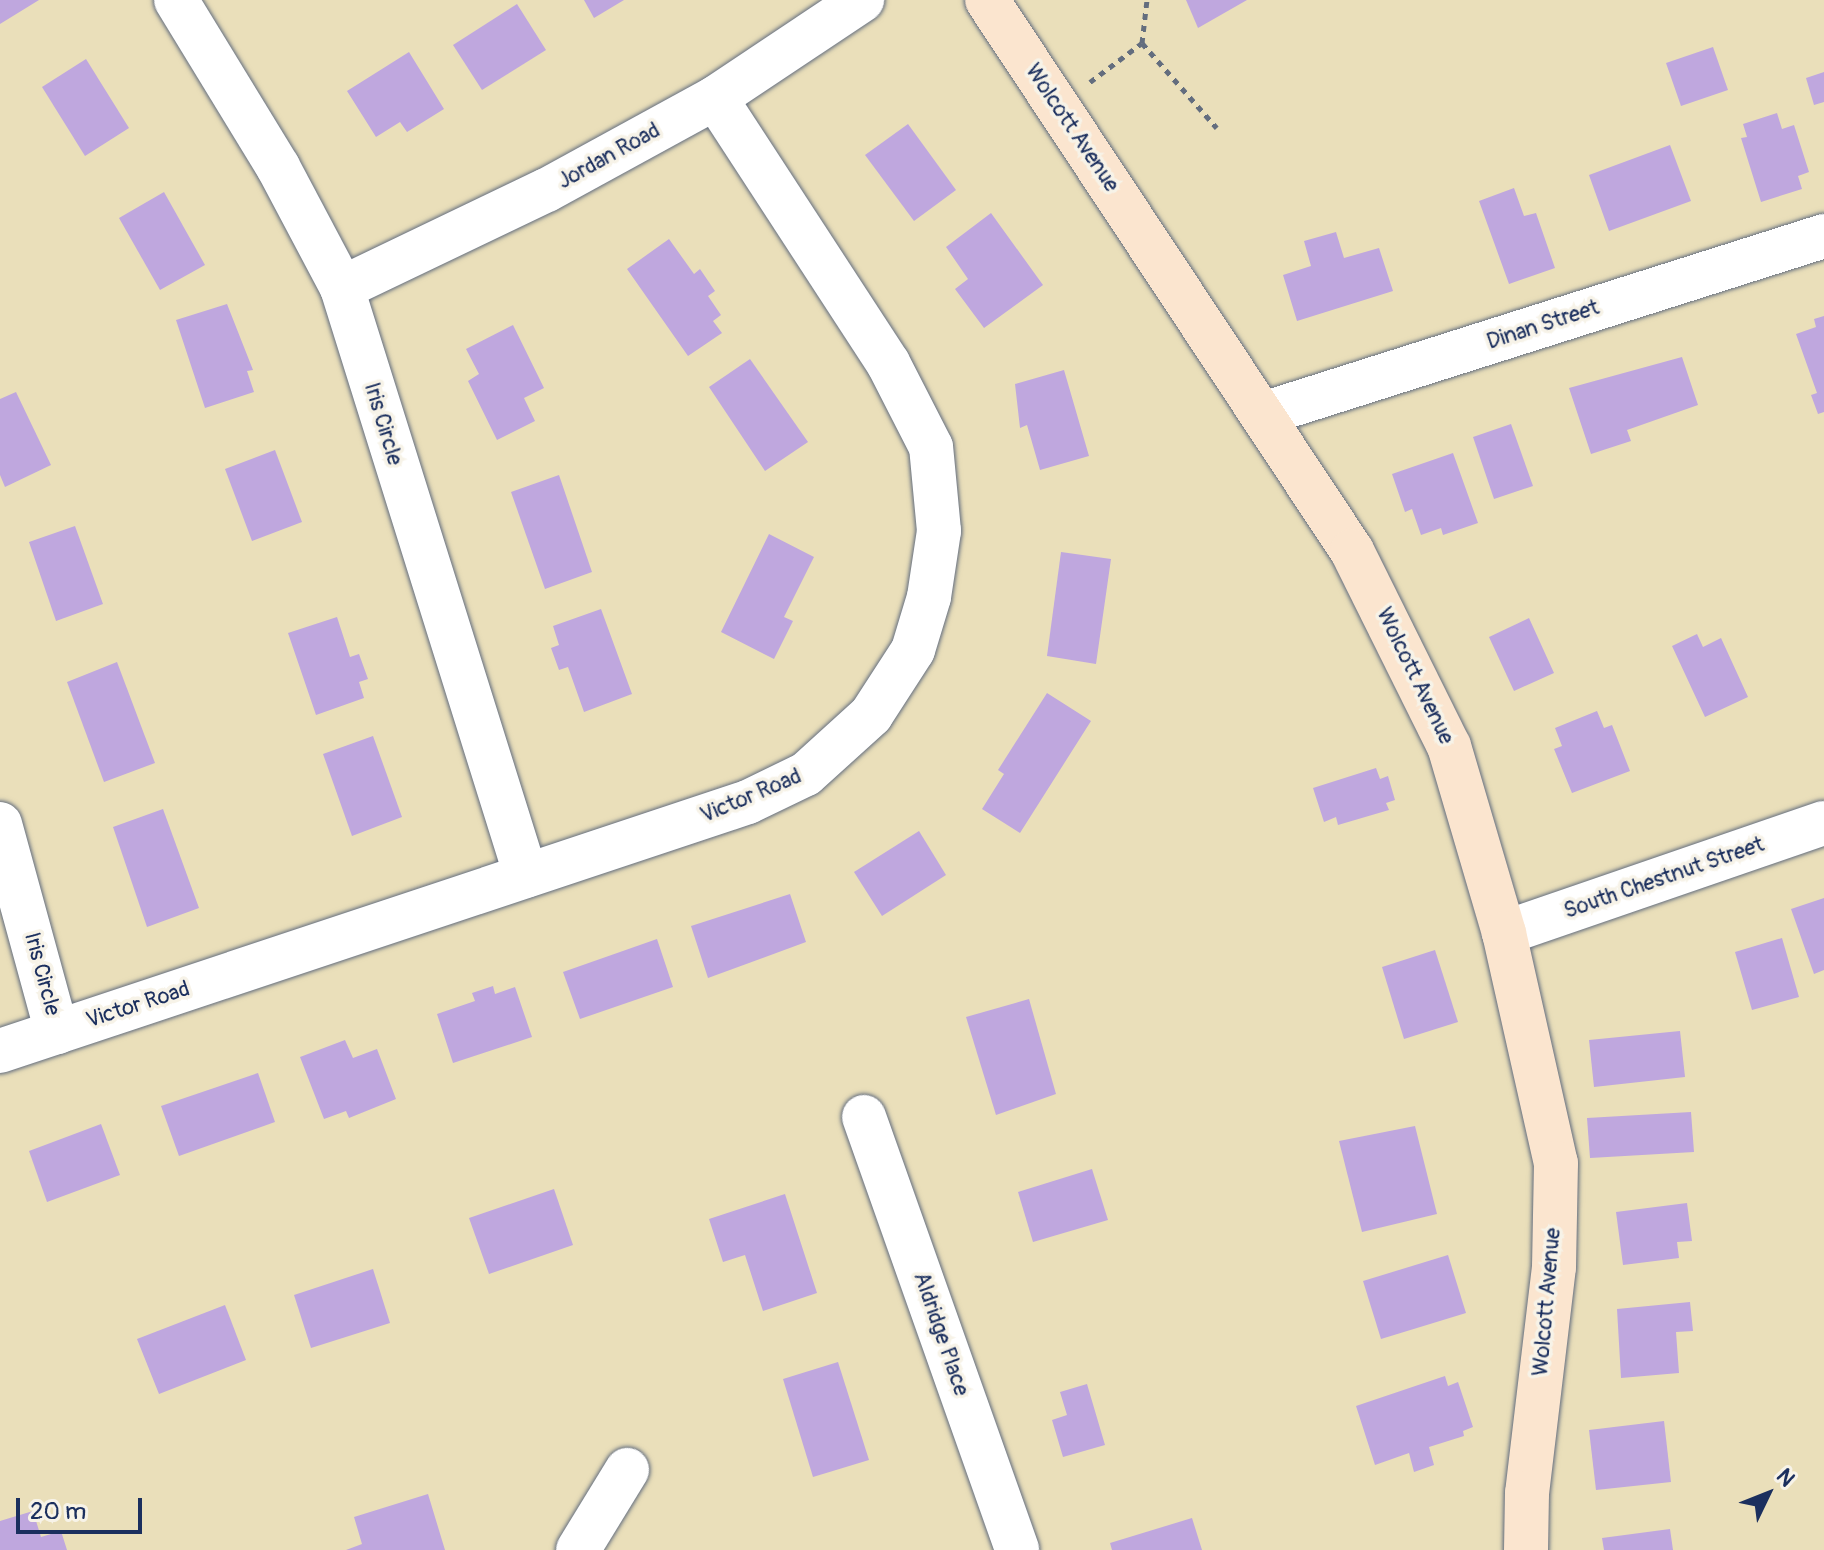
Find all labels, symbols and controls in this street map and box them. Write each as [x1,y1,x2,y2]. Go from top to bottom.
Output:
street label: Wolcott Avenue [1019,59,1125,197]
street label: Jordan Road [553,117,665,195]
street label: Dinan Street [1484,294,1602,356]
street label: Iris Circle [358,379,408,469]
street label: Wolcott Avenue [1370,603,1460,749]
street label: Victor Road [697,763,805,829]
street label: South Chestnut Street [1560,831,1768,925]
street label: Iris Circle [18,929,66,1019]
street label: Victor Road [83,976,193,1034]
street label: Wolcott Avenue [1527,1227,1567,1377]
street label: Aldridge Place [908,1269,974,1399]
north arrow [1728,1454,1808,1534]
text: N [1770,1463,1801,1493]
scale bar [20,1482,146,1532]
text: 20 m [30,1497,86,1526]

